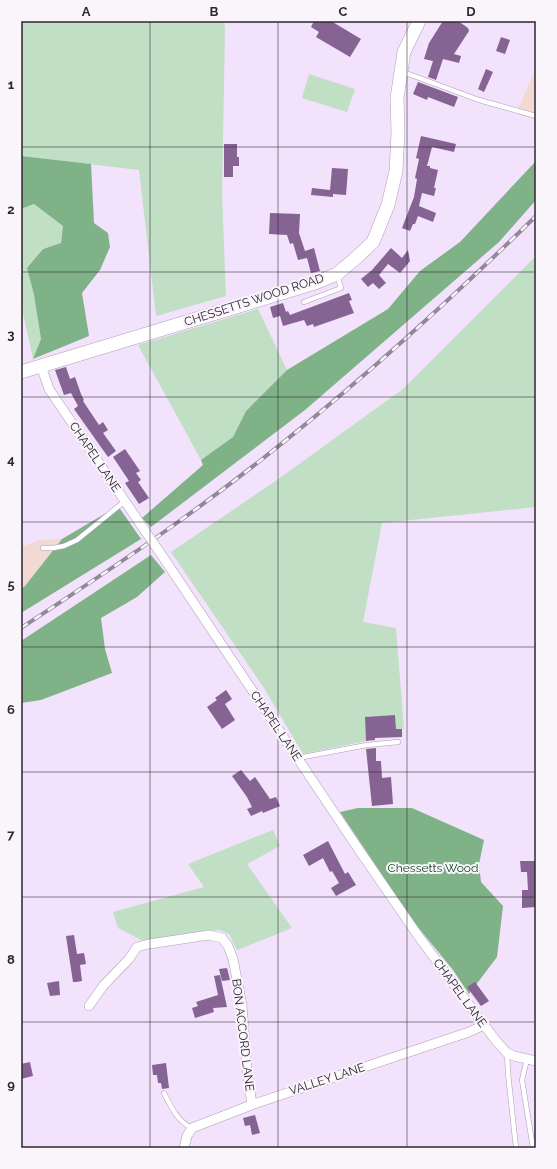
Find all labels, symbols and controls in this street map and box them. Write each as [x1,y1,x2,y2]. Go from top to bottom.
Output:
text: A [82,4,91,19]
text: B [210,4,219,19]
text: C [339,4,348,19]
text: D [466,4,476,19]
text: 1 [8,77,15,92]
text: 2 [7,202,15,217]
street label: CHESSETTS WOOD ROAD [182,271,326,329]
text: 3 [7,327,15,342]
street label: CHAPEL LANE [66,419,124,495]
text: 4 [7,452,15,467]
text: 5 [7,577,15,592]
street label: CHAPEL LANE [247,688,305,764]
text: 6 [7,702,15,717]
text: 7 [7,827,15,842]
park label: Chessetts Wood [388,861,478,875]
text: 8 [7,952,15,967]
street label: CHAPEL LANE [430,956,490,1030]
street label: BON ACCORD LANE [229,978,257,1092]
street label: VALLEY LANE [287,1060,367,1098]
text: 9 [7,1077,15,1092]

